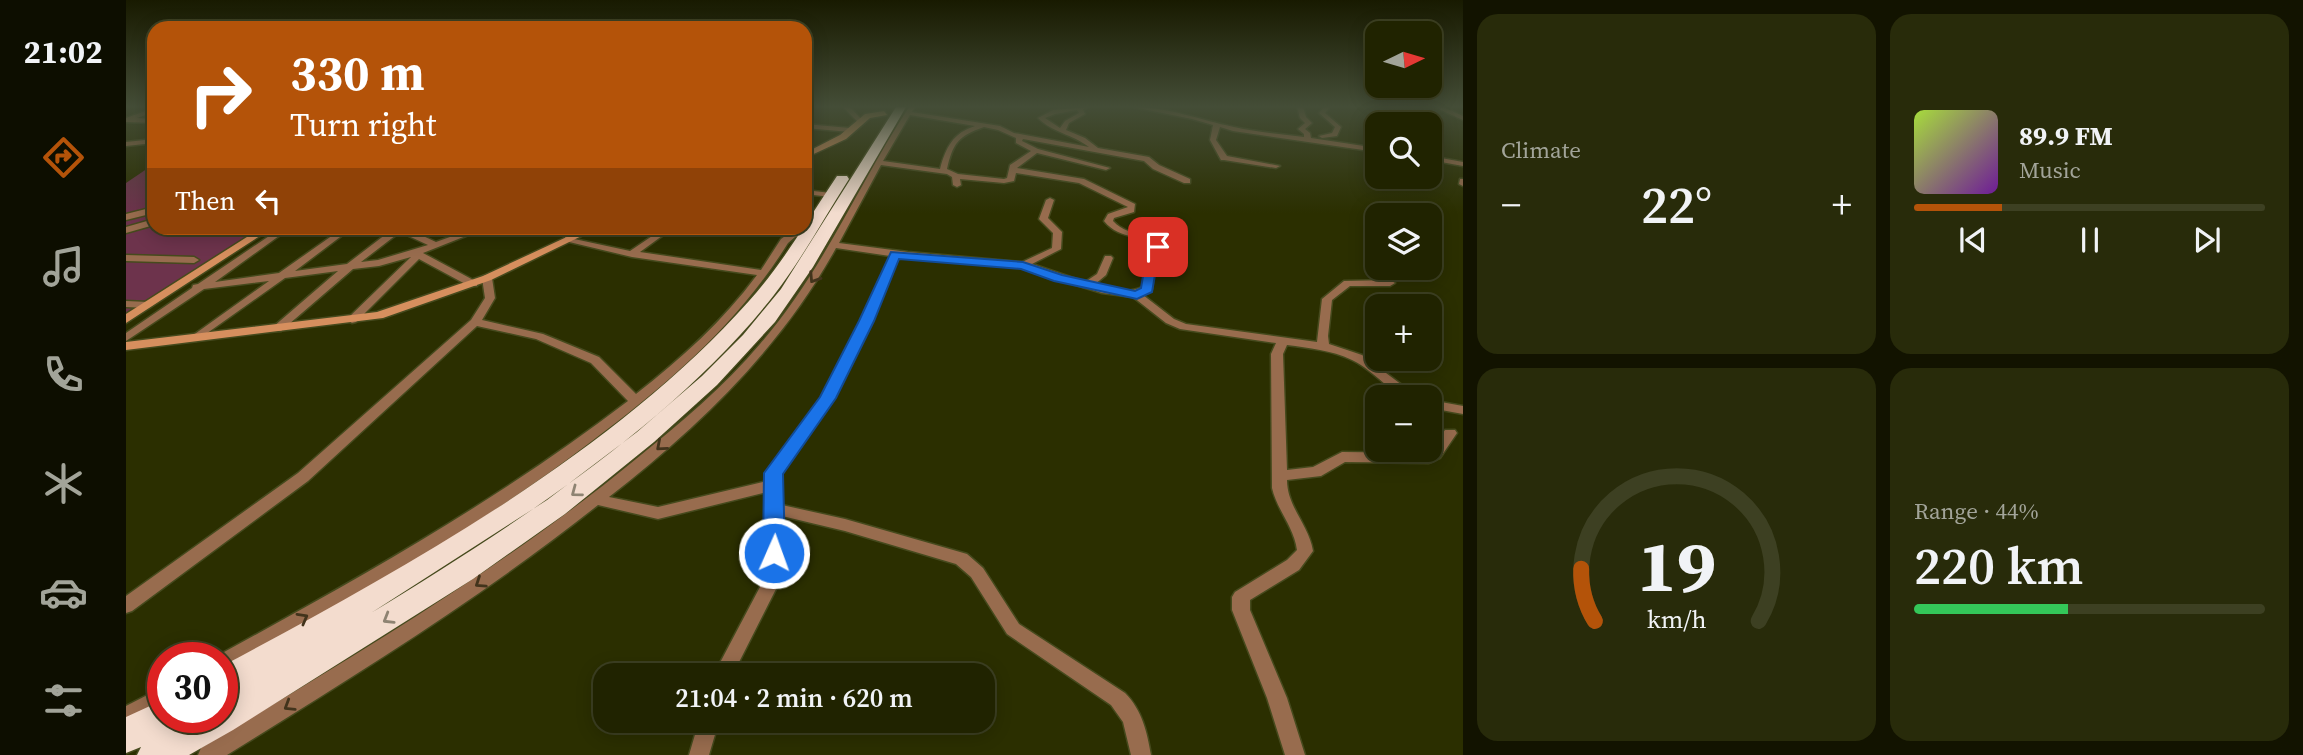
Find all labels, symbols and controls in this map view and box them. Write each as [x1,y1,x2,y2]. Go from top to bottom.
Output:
north arrow [1365,21,1442,98]
map controls [1365,21,1442,462]
text: 21:02 [24,30,102,74]
text: 330 m [290,39,425,106]
icon: right [175,49,266,140]
text: Turn right [290,103,436,147]
button: search [1365,112,1442,189]
text: 89.9 FM [2019,118,2113,154]
icon: directions [39,133,88,182]
text: Climate [1501,134,1581,166]
text: Music [2019,154,2081,186]
text: 22° [1641,169,1712,240]
text: − [1501,179,1521,231]
text: + [1832,179,1852,231]
icon: left [249,182,287,220]
text: Then [175,183,235,219]
button: layers [1365,203,1442,280]
pin [1128,217,1188,277]
icon: previous [1954,221,1992,259]
icon: pause [2071,221,2109,259]
icon: next [2188,221,2226,259]
icon: arrive [1139,228,1177,266]
icon: music [39,242,88,291]
one-way arrow [809,271,822,284]
button: + [1365,294,1442,371]
icon: phone [39,350,88,399]
button: − [1365,385,1442,462]
one-way arrow [657,438,670,450]
icon: climate [39,459,88,508]
one-way arrow [571,483,584,496]
text: Range · 44% [1914,495,2039,527]
position arrow [737,516,811,590]
text: 19 [1637,516,1716,615]
text: 220 km [1914,530,2083,601]
icon: car [39,568,88,617]
one-way arrow [475,575,488,587]
text: km/h [1647,601,1706,635]
one-way arrow [382,611,395,624]
one-way arrow [296,613,309,626]
speed limit sign: 30 [147,642,238,733]
icon: filters [39,676,88,725]
text: 21:04 · 2 min · 620 m [675,680,913,716]
one-way arrow [283,697,296,710]

